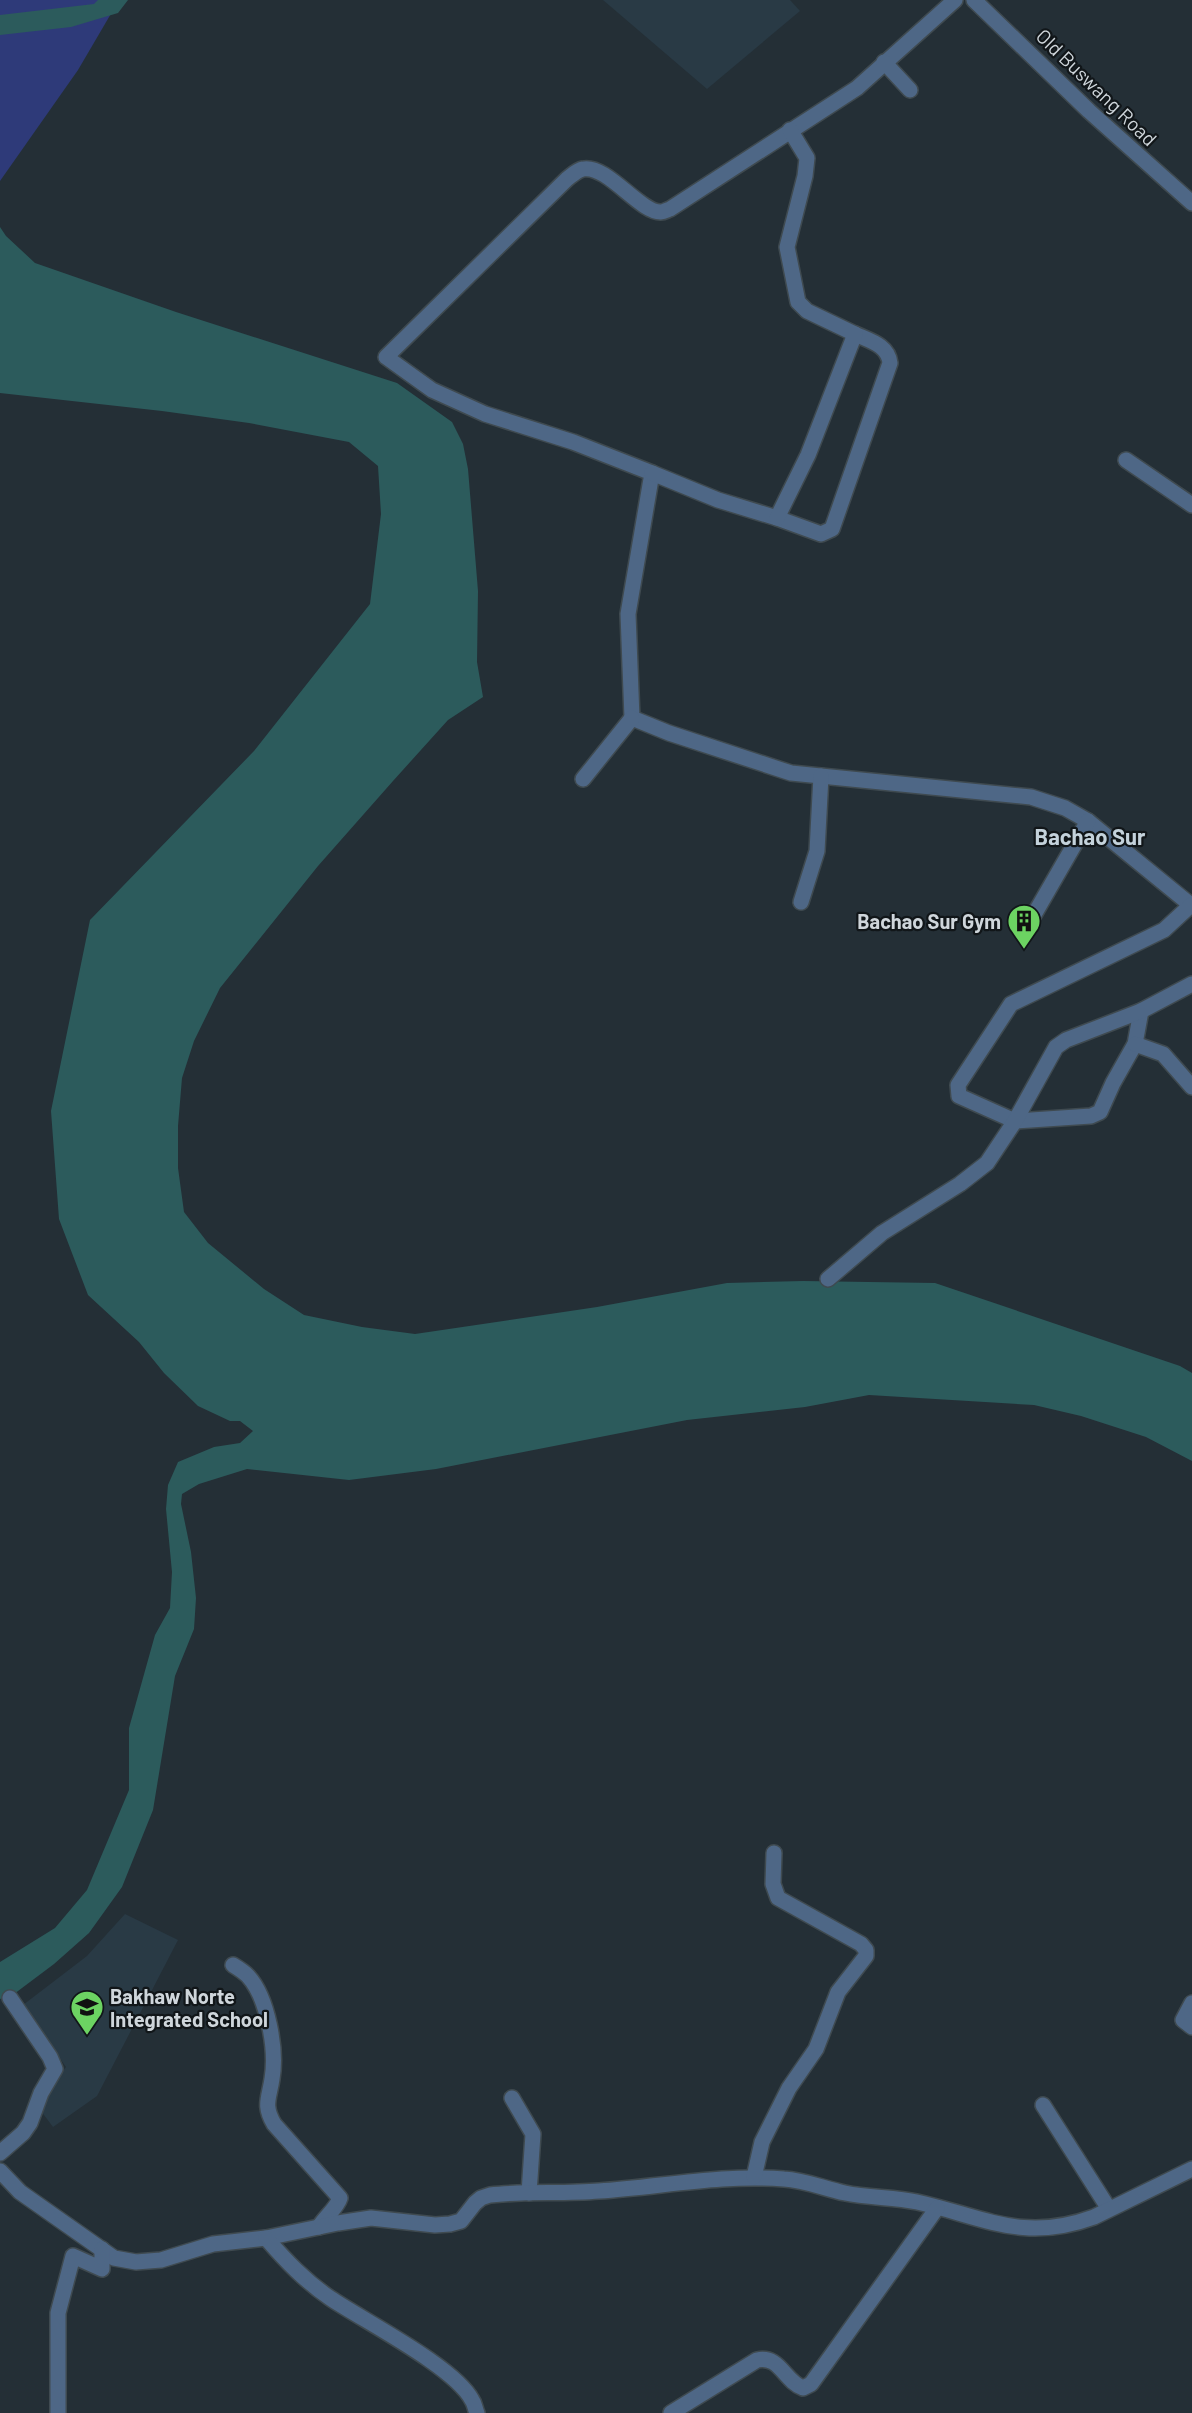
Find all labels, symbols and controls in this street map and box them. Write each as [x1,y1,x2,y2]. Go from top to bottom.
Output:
street label: Old Buswang Road [1032,23,1162,151]
district label: Bachao Sur [1035,823,1146,849]
building icon: Bachao Sur Gym [1006,903,1042,950]
place label: Bachao Sur Gym [857,909,1001,933]
place label: Bakhaw Norte Integrated School [110,1984,268,2031]
school or university icon: Bakhaw Norte Integrated School [69,1989,105,2036]

